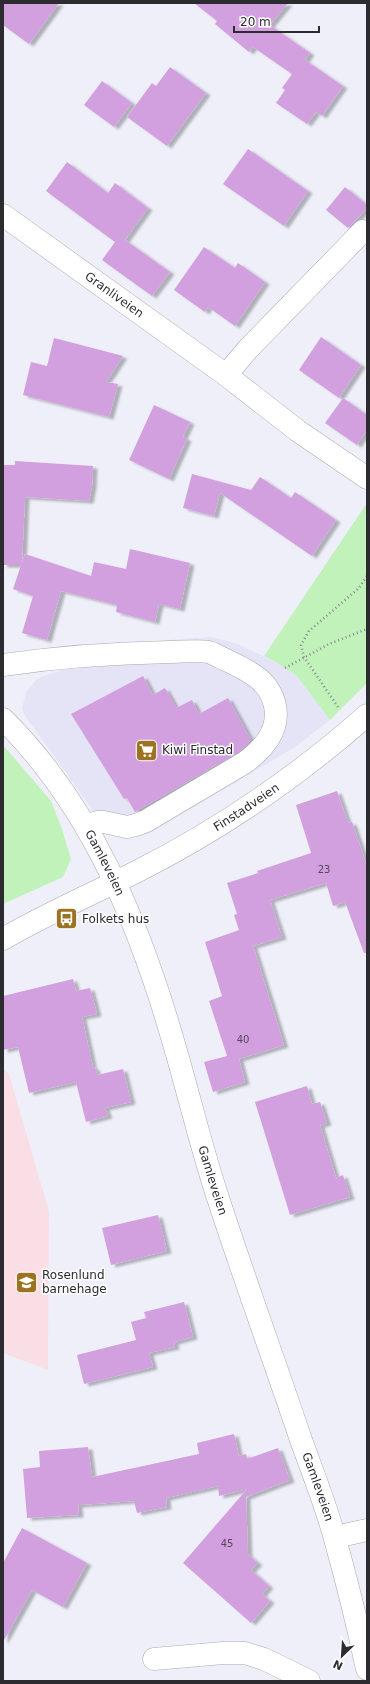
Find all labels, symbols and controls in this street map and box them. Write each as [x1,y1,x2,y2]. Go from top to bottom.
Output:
scale bar [234,8,319,34]
text: 20 m [240,15,271,29]
street label: Granliveien [82,269,146,321]
supermarket icon: Kiwi Finstad [134,737,160,763]
place label: Kiwi Finstad [162,743,233,757]
street label: Finstadveien [211,780,282,834]
street label: Gamleveien [82,827,127,898]
house number: 23 [318,864,330,875]
bus stop icon: Folkets hus [54,906,80,932]
place label: Folkets hus [82,912,149,926]
house number: 40 [237,1034,249,1045]
street label: Gamleveien [195,1144,230,1217]
place label: Rosenlund barnehage [42,1268,107,1296]
school or university icon: Rosenlund barnehage [13,1269,39,1295]
street label: Gamleveien [299,1450,336,1523]
house number: 45 [221,1538,233,1549]
north arrow [322,1636,362,1676]
text: N [331,1657,345,1672]

